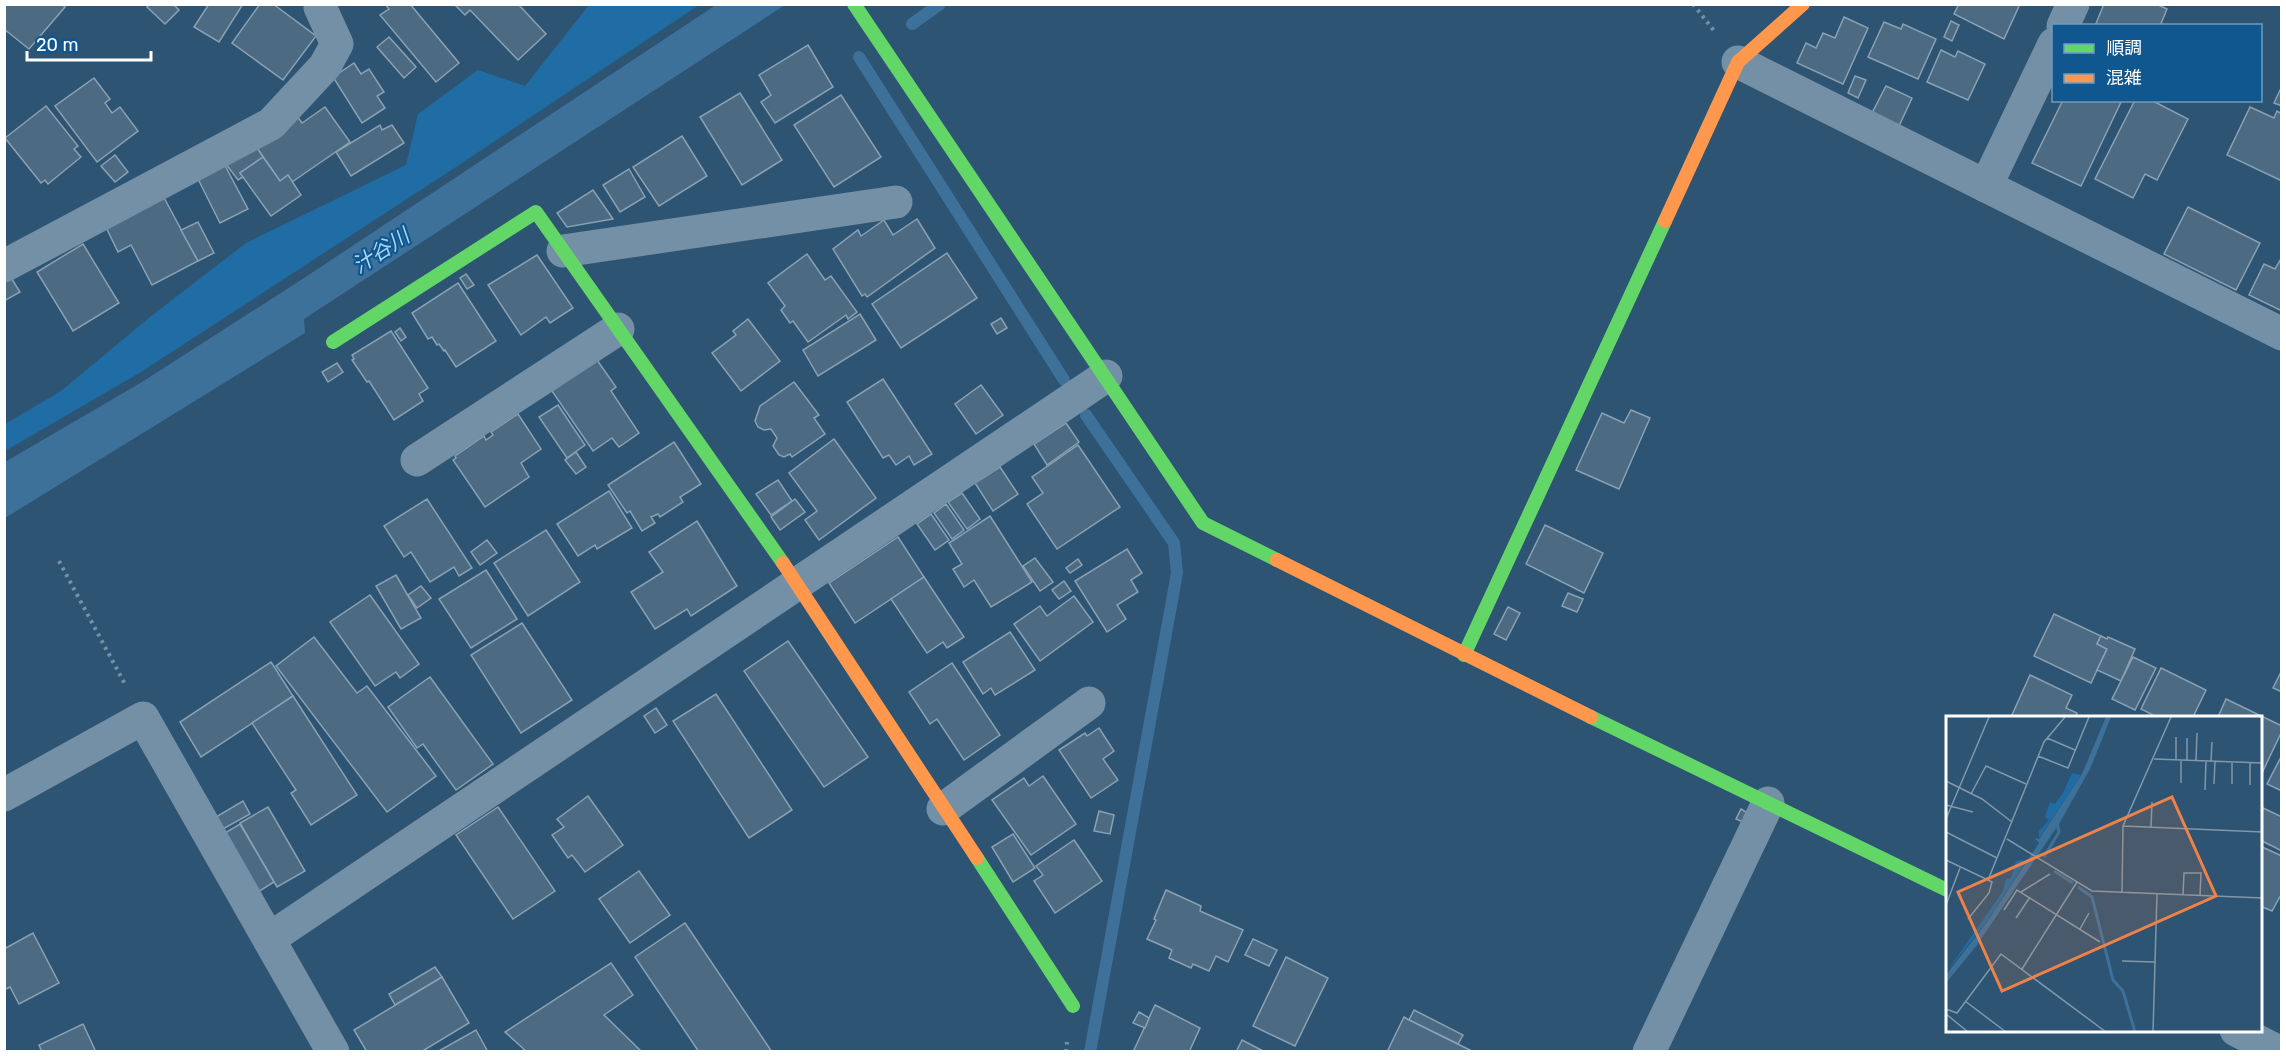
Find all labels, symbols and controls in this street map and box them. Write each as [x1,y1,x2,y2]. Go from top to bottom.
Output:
scale bar [27,24,152,62]
legend [2052,24,2262,102]
text: 20 m [36,34,78,56]
text: 順調 [2106,37,2142,59]
text: 混雑 [2106,67,2142,89]
water label: 汁谷川 [348,222,416,278]
inset map [1946,716,2262,1032]

